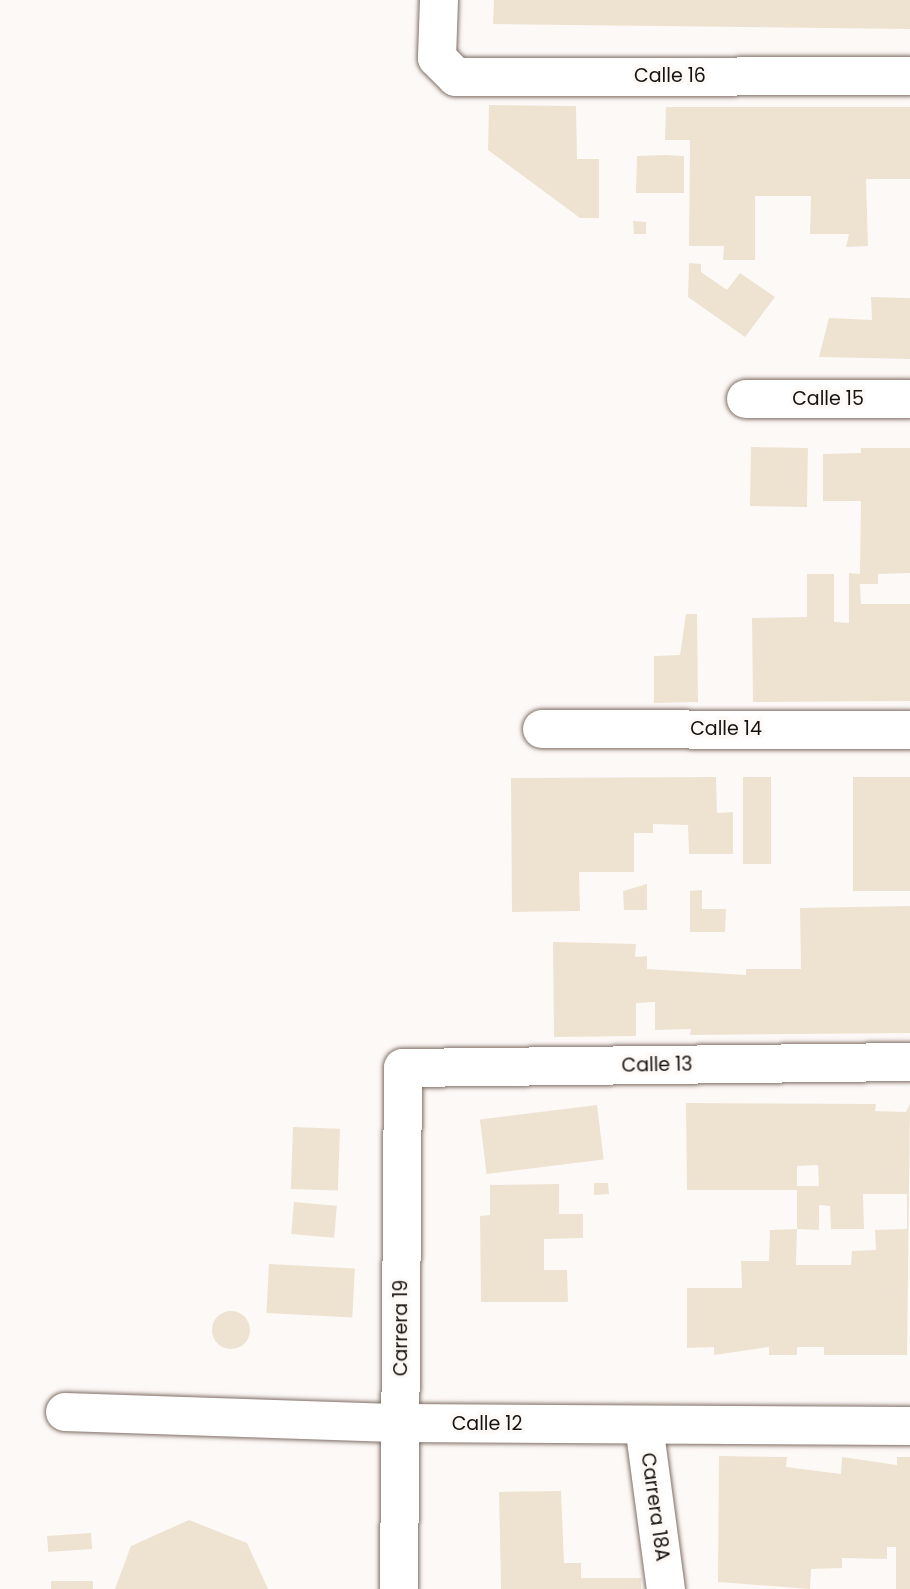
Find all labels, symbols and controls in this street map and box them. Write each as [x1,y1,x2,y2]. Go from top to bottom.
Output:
street label: Calle 16 [634,65,706,87]
street label: Calle 15 [792,388,864,410]
street label: Calle 14 [690,718,762,740]
street label: Calle 13 [621,1053,693,1077]
street label: Carrera 19 [390,1280,412,1376]
street label: Calle 12 [452,1413,522,1435]
street label: Carrera 18A [636,1451,674,1563]

